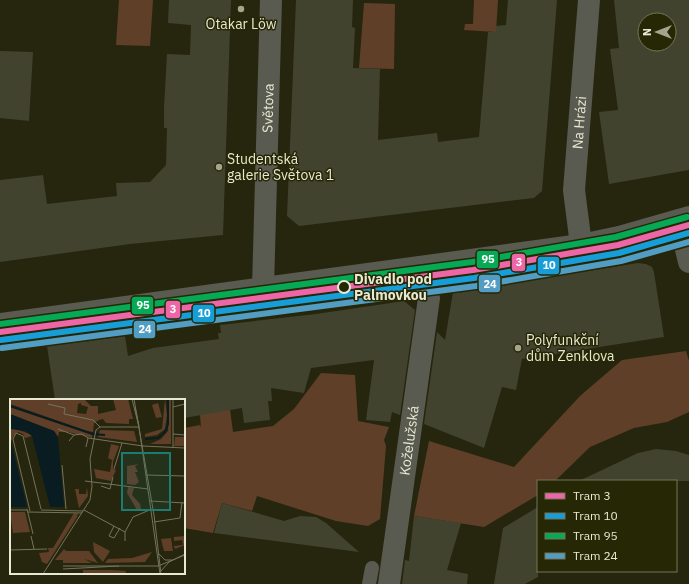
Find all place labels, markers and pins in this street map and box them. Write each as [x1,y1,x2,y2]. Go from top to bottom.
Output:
marker: Otakar Löw [236,4,246,14]
place label: Otakar Löw [206,15,277,33]
place label: Studentská galerie Světova 1 [227,150,334,184]
marker: Studentská galerie Světova 1 [214,162,224,172]
place label: Divadlo pod Palmovkou [354,270,432,304]
marker: Divadlo pod Palmovkou [337,280,351,294]
place label: Polyfunkční dům Zenklova [526,331,615,365]
marker: Polyfunkční dům Zenklova [513,343,523,353]

